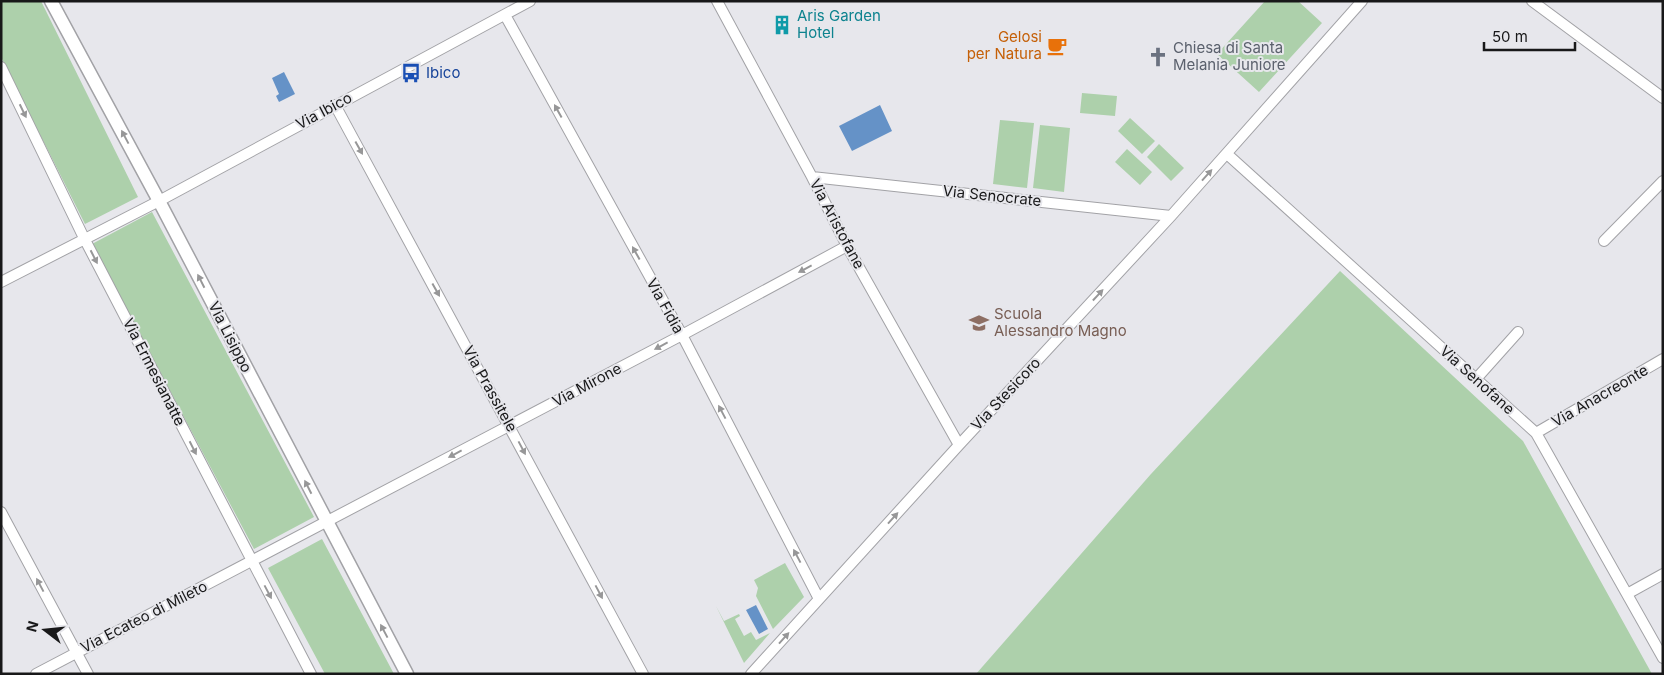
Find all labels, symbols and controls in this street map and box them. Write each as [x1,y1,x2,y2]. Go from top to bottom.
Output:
place label: Aris Garden Hotel [797,6,881,42]
building icon: Aris Garden Hotel [771,14,793,36]
scale bar [1484,20,1575,52]
place label: Gelosi per Natura [967,27,1042,63]
text: 50 m [1492,27,1528,46]
cafe icon: Gelosi per Natura [1046,35,1068,57]
place label: Chiesa di Santa Melania Juniore [1173,38,1286,74]
church icon: Chiesa di Santa Melania Juniore [1147,46,1169,68]
bus stop icon: Ibico [400,62,422,84]
place label: Ibico [426,63,460,82]
street label: Via Ibico [292,88,355,133]
one-way arrow [554,103,562,118]
one-way arrow [19,104,27,118]
one-way arrow [120,131,129,144]
one-way arrow [354,141,363,154]
one-way arrow [1202,168,1213,181]
street label: Via Aristofane [806,175,869,272]
street label: Via Senocrate [942,181,1042,210]
one-way arrow [632,246,641,260]
one-way arrow [90,250,98,264]
one-way arrow [797,265,812,273]
one-way arrow [197,274,205,288]
street label: Via Fidia [642,275,688,337]
one-way arrow [432,284,441,297]
one-way arrow [1092,289,1104,301]
street label: Via Lisippo [204,298,257,376]
place label: Scuola Alessandro Magno [994,304,1127,340]
school or university icon: Scuola Alessandro Magno [968,312,990,334]
street label: Via Ermesianatte [119,315,190,429]
street label: Via Senofane [1436,341,1519,418]
street label: Via Prassitele [459,342,522,435]
one-way arrow [654,342,669,350]
street label: Via Stesicoro [967,353,1044,434]
street label: Via Mirone [549,358,625,411]
street label: Via Anacreonte [1548,360,1651,431]
one-way arrow [718,404,726,419]
one-way arrow [189,441,197,455]
one-way arrow [518,441,526,456]
one-way arrow [448,450,463,458]
one-way arrow [304,480,312,494]
one-way arrow [887,512,899,524]
one-way arrow [793,548,801,563]
street label: Via Ecateo di Mileto [77,576,210,657]
one-way arrow [36,577,44,592]
one-way arrow [595,584,603,599]
one-way arrow [264,585,272,600]
north arrow [20,605,70,655]
text: N [22,619,42,634]
one-way arrow [380,623,388,638]
one-way arrow [778,632,790,644]

